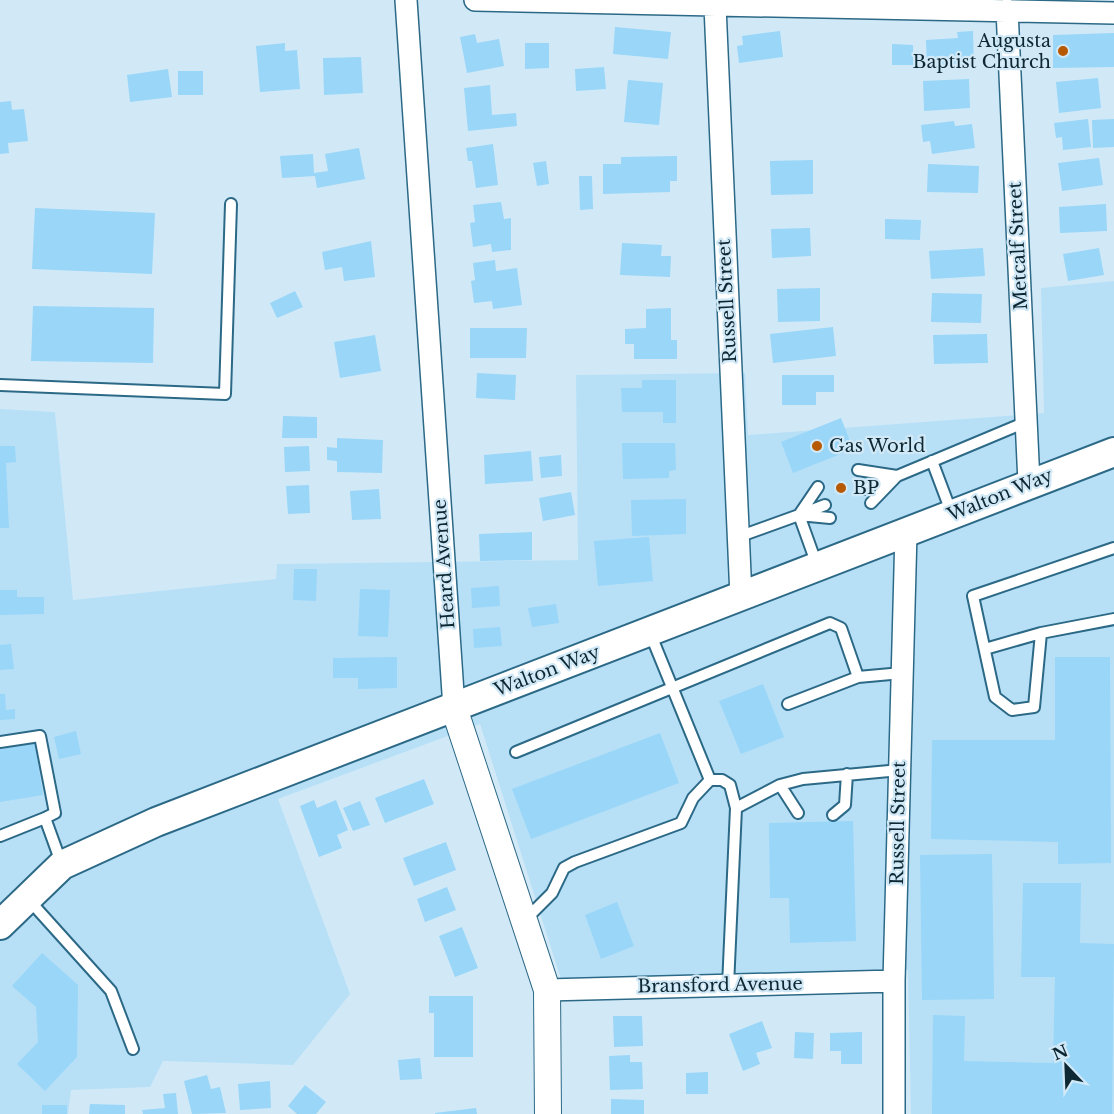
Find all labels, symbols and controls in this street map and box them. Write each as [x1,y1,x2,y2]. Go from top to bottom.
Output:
place label: Augusta Baptist Church [913,30,1051,73]
marker: Augusta Baptist Church [1056,44,1070,58]
street label: Metcalf Street [1004,181,1032,311]
street label: Russell Street [713,238,741,363]
place label: Gas World [829,435,925,457]
marker: Gas World [810,439,824,453]
street label: Walton Way [943,464,1056,526]
place label: BP [853,477,879,499]
marker: BP [834,481,848,495]
street label: Heard Avenue [428,498,460,630]
street label: Walton Way [490,641,603,702]
street label: Russell Street [886,761,910,885]
street label: Bransford Avenue [637,973,803,997]
north arrow [1036,1036,1096,1096]
text: N [1049,1040,1071,1064]

